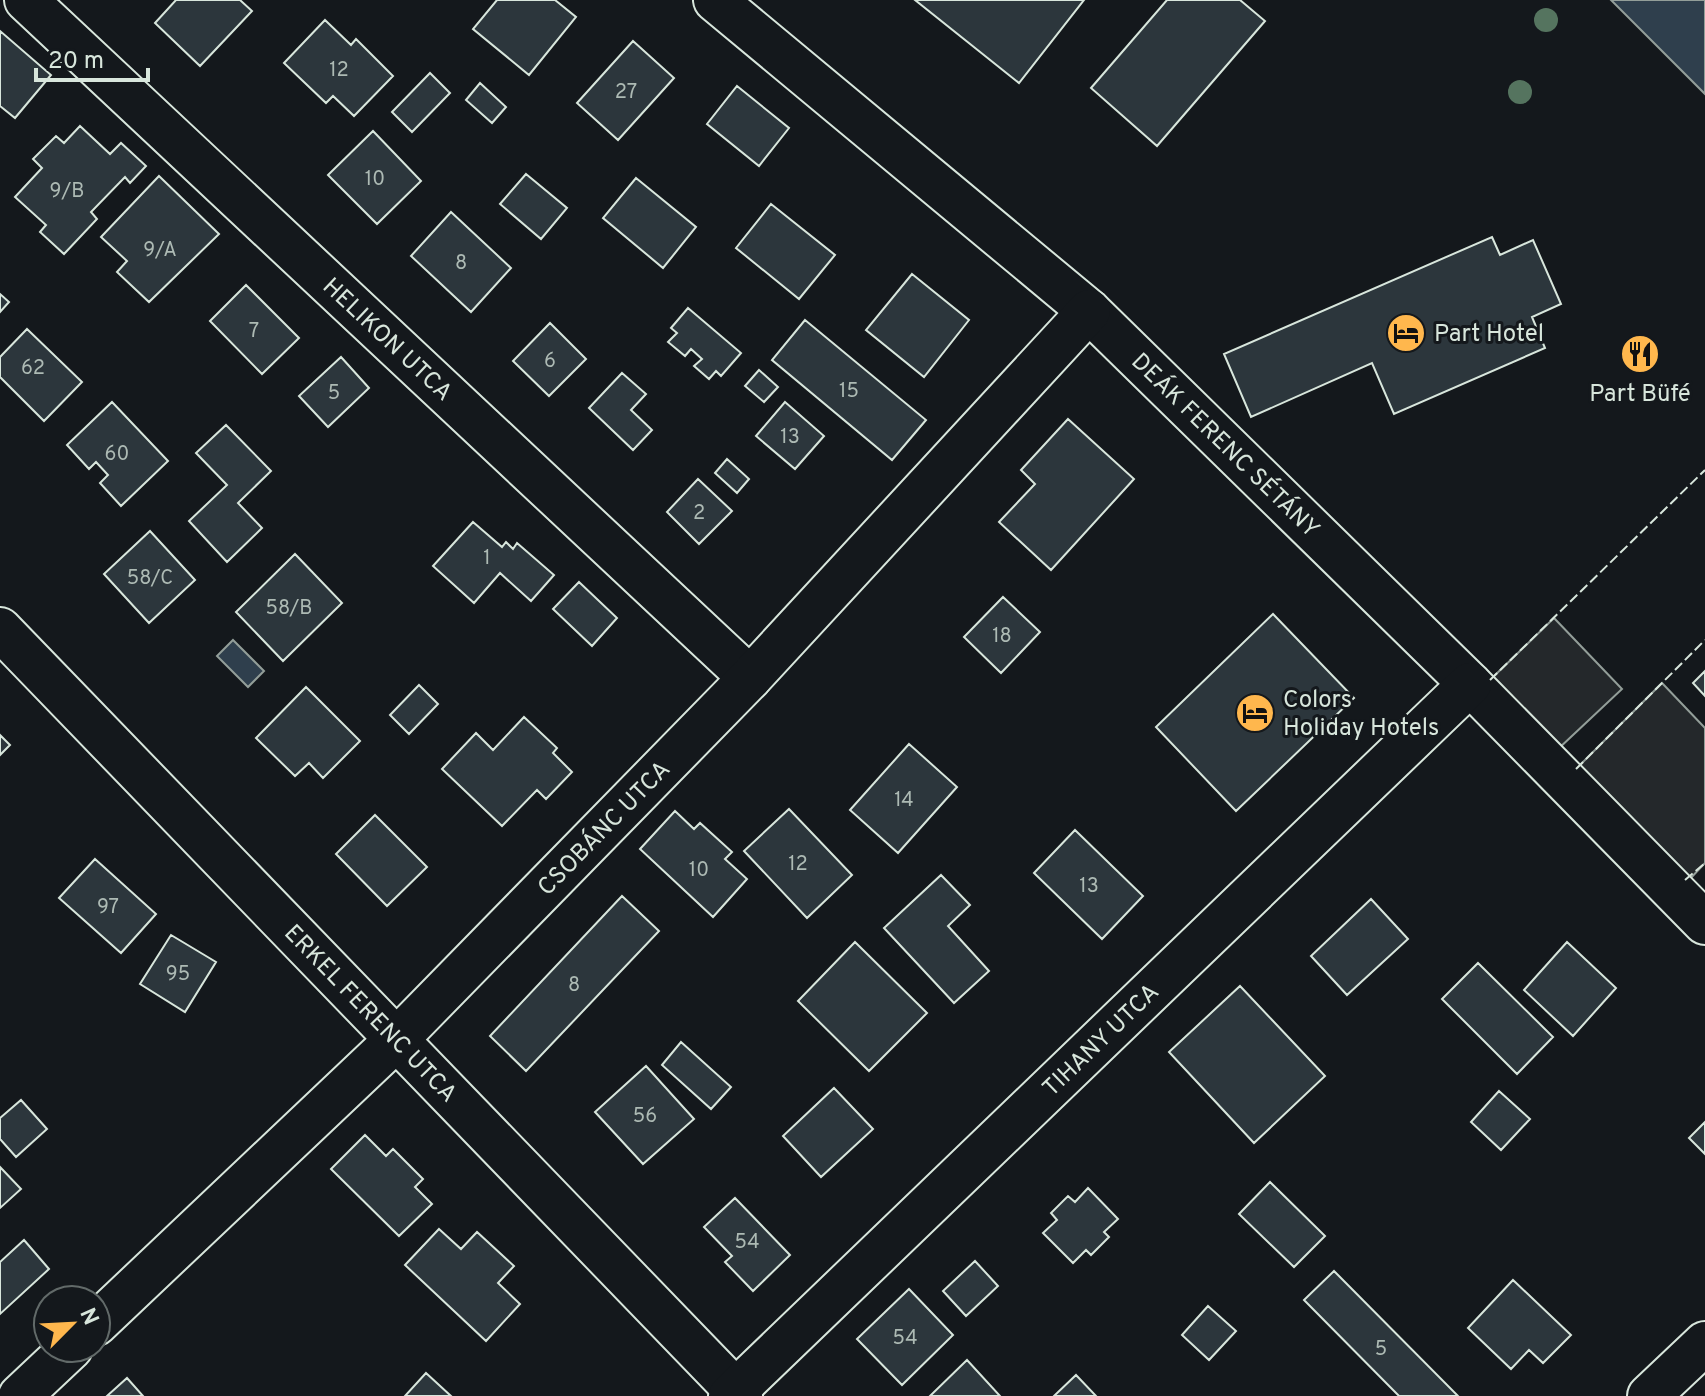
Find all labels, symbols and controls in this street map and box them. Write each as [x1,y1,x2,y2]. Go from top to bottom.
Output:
scale bar [36,32,148,82]
text: 20 m [48,47,104,77]
house number: 12 [329,58,349,84]
house number: 27 [615,80,637,106]
house number: 10 [365,167,385,193]
house number: 9/B [50,179,84,205]
house number: 9/A [143,238,177,264]
house number: 8 [455,251,467,277]
street label: HELIKON UTCA [315,272,458,409]
hotel icon: Part Hotel [1385,312,1427,354]
house number: 7 [249,319,259,345]
place label: Part Hotel [1434,320,1544,350]
restaurant icon: Part Büfé [1619,333,1661,375]
street label: DEÁK FERENC SÉTÁNY [1124,348,1325,545]
house number: 6 [544,349,556,375]
house number: 62 [21,356,45,382]
house number: 15 [839,379,859,405]
place label: Part Büfé [1589,380,1691,410]
house number: 5 [328,381,340,407]
house number: 13 [780,425,800,451]
house number: 60 [105,442,129,468]
house number: 2 [693,501,705,527]
house number: 1 [483,546,491,572]
house number: 58/C [127,566,173,592]
house number: 58/B [266,596,312,622]
house number: 18 [992,624,1012,650]
place label: Colors Holiday Hotels [1283,686,1439,744]
hotel icon: Colors Holiday Hotels [1234,692,1276,734]
street label: CSOBÁNC UTCA [532,755,678,903]
house number: 14 [894,788,914,814]
house number: 12 [788,852,808,878]
house number: 10 [689,858,709,884]
house number: 13 [1079,874,1099,900]
house number: 97 [97,895,119,921]
street label: ERKEL FERENC UTCA [277,919,462,1110]
house number: 95 [166,962,190,988]
house number: 8 [568,973,580,999]
street label: TIHANY UTCA [1037,978,1166,1104]
house number: 56 [633,1104,657,1130]
house number: 54 [734,1230,760,1256]
north arrow [32,1284,112,1364]
text: N [72,1304,104,1330]
house number: 54 [892,1326,918,1352]
house number: 5 [1375,1337,1387,1363]

